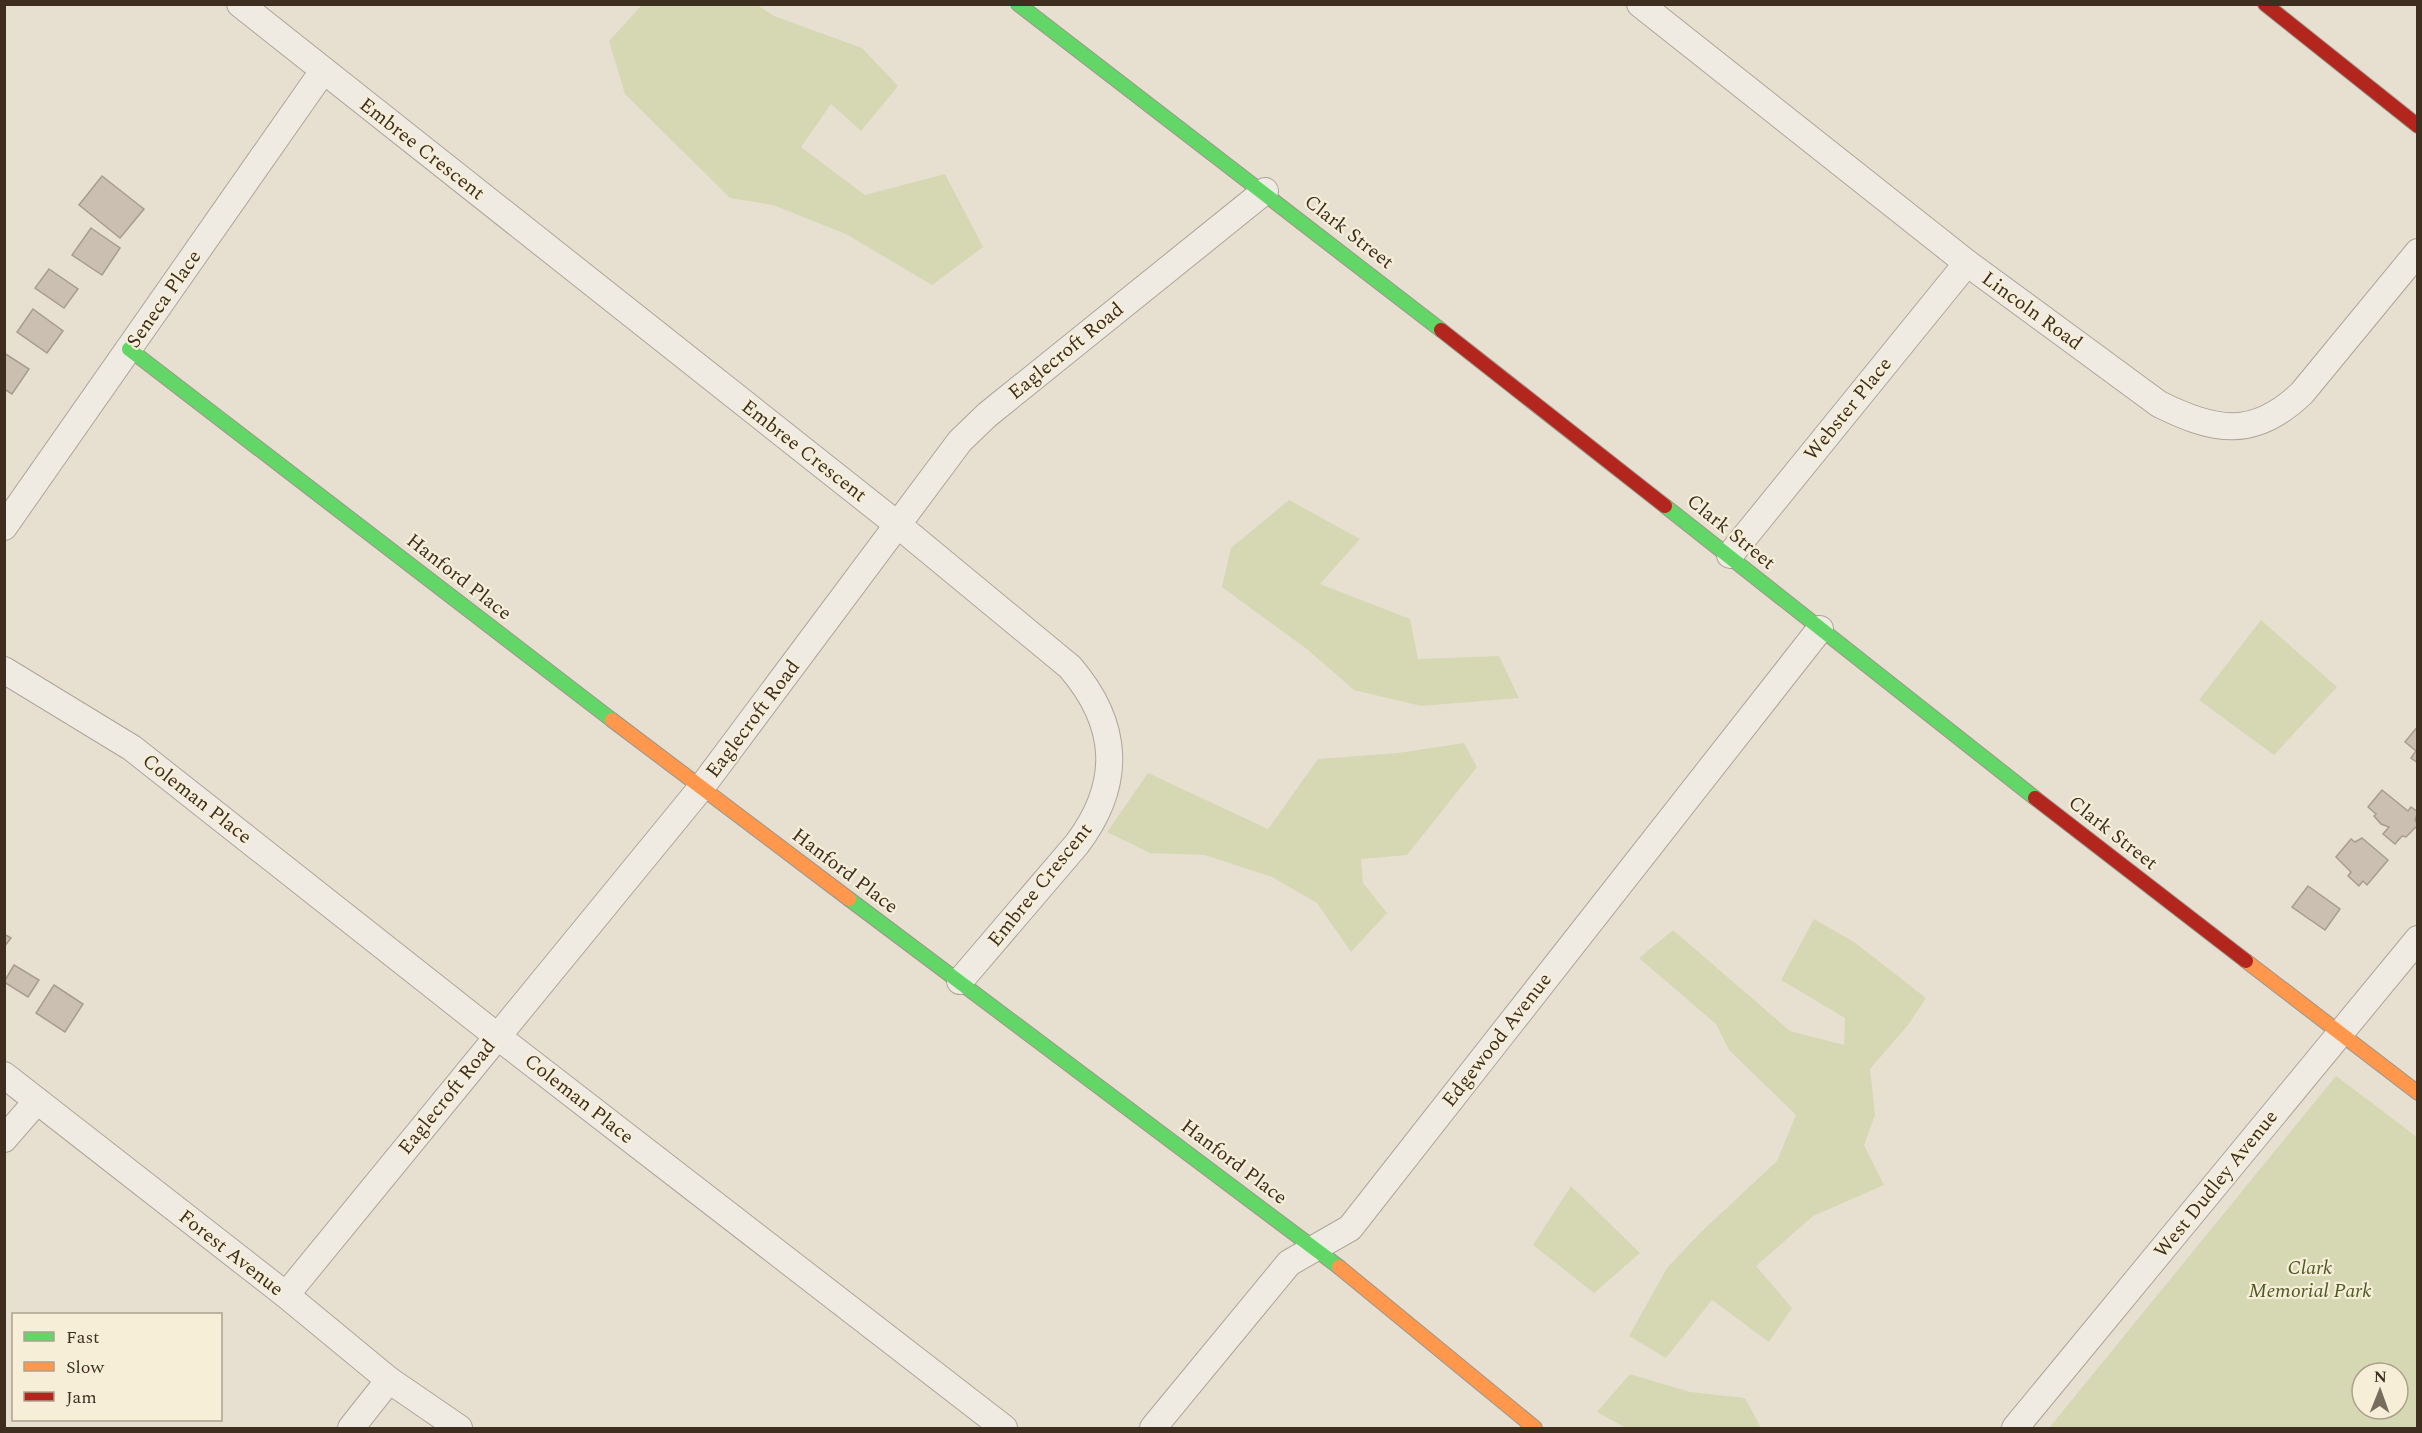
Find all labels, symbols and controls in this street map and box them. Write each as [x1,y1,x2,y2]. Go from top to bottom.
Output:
street label: Embree Crescent [353,90,491,208]
street label: Clark Street [1298,187,1400,277]
street label: Seneca Place [119,244,209,354]
street label: Lincoln Road [1975,264,2089,358]
street label: Eaglecroft Road [1002,295,1130,407]
street label: Webster Place [1797,351,1899,467]
street label: Embree Crescent [735,392,873,510]
street label: Clark Street [1680,487,1782,577]
street label: Hanford Place [400,526,518,628]
street label: Eaglecroft Road [698,654,808,784]
street label: Coleman Place [136,747,258,851]
street label: Clark Street [2062,788,2164,878]
street label: Embree Crescent [980,816,1100,954]
street label: Hanford Place [785,821,905,921]
street label: Edgewood Avenue [1435,966,1559,1114]
street label: Eaglecroft Road [391,1033,503,1161]
street label: Coleman Place [518,1047,640,1151]
street label: West Dudley Avenue [2147,1103,2285,1265]
street label: Hanford Place [1174,1112,1294,1212]
street label: Forest Avenue [172,1202,290,1304]
park label: Clark Memorial Park [2248,1253,2372,1306]
legend [12,1313,222,1421]
text: Fast [66,1324,99,1351]
text: Slow [66,1354,105,1381]
north arrow [2350,1361,2410,1421]
text: N [2374,1365,2387,1389]
text: Jam [66,1384,97,1411]

